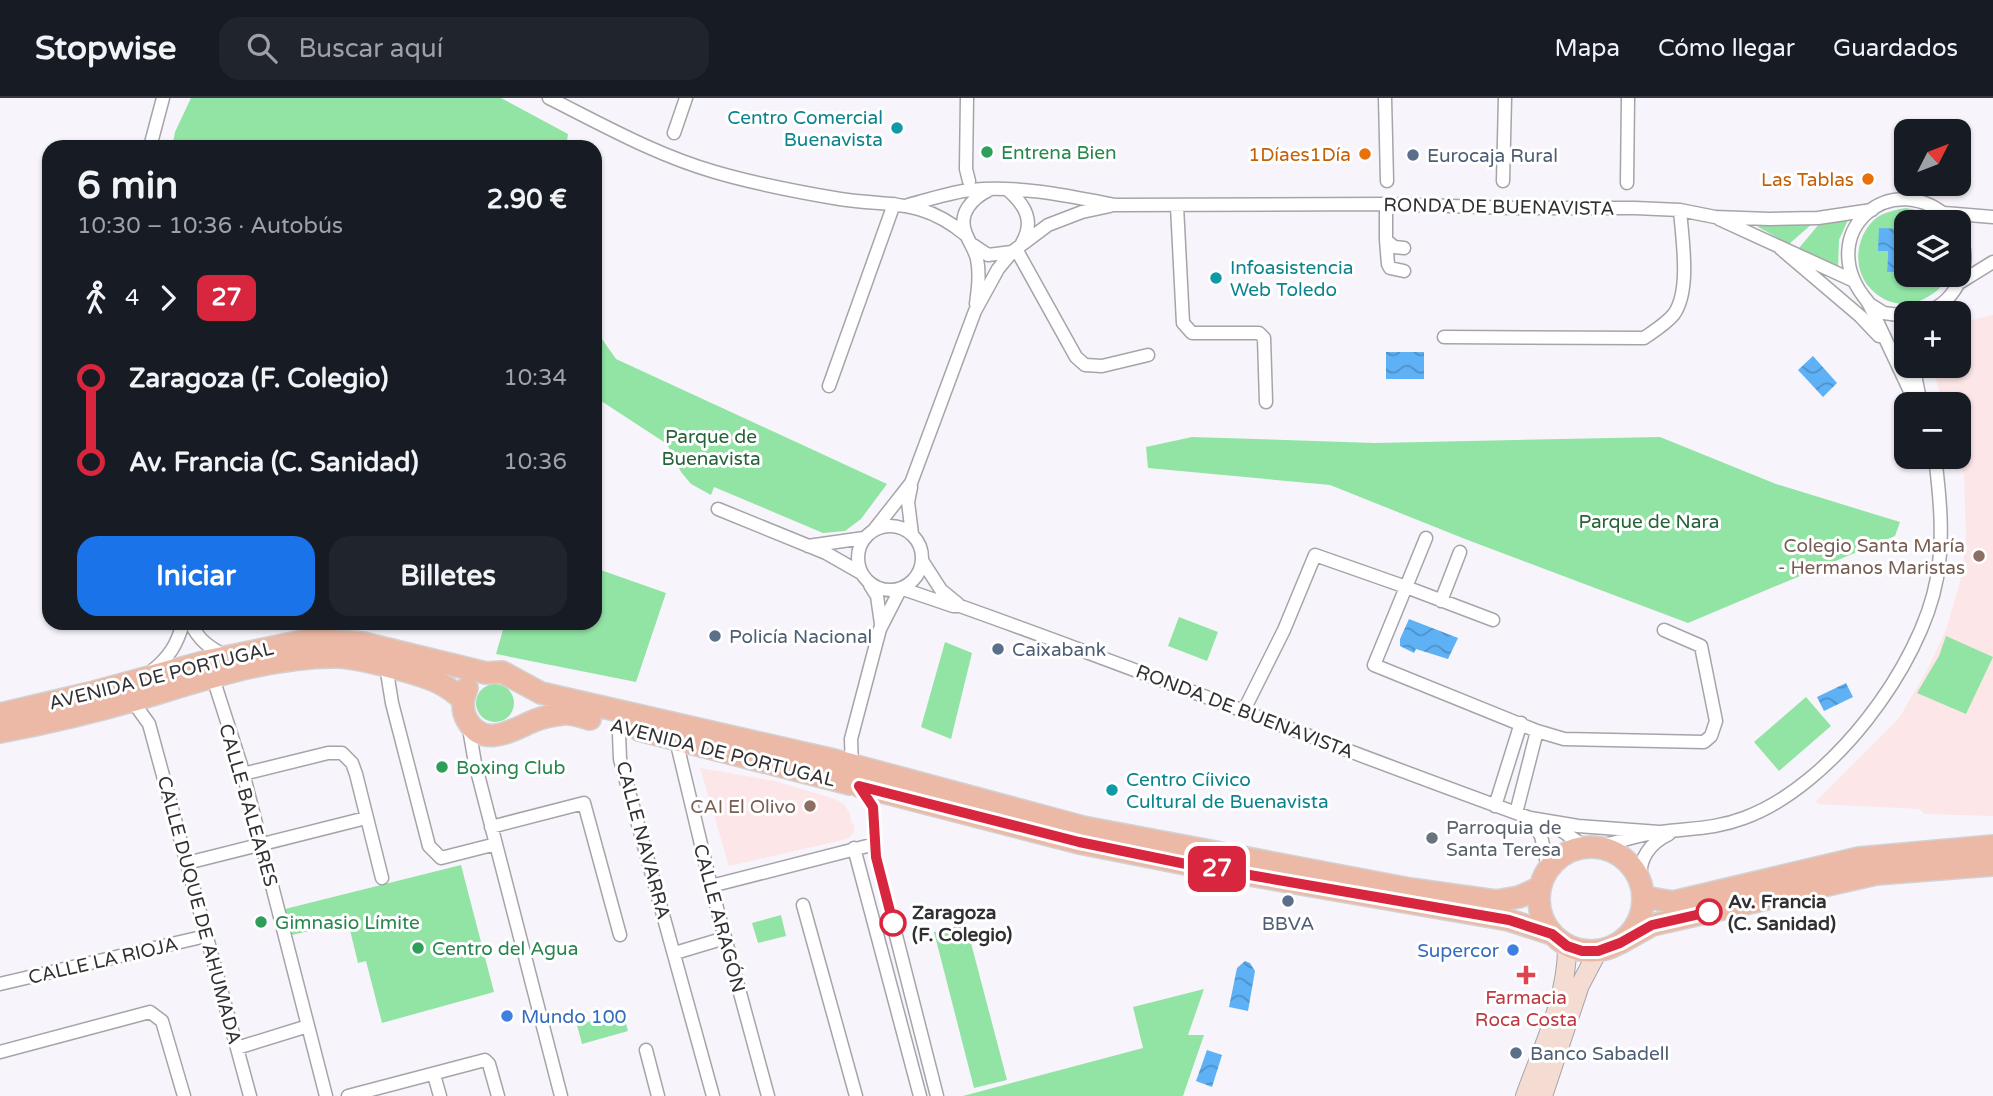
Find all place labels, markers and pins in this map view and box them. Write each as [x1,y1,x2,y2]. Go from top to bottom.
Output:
place label: Centro Comercial Buenavista [727,107,883,151]
marker: Centro Comercial Buenavista [889,120,905,136]
place label: Entrena Bien [1001,142,1117,164]
marker: Entrena Bien [979,144,995,160]
place label: 1Díaes1Día [1248,144,1351,166]
place label: Eurocaja Rural [1427,145,1558,167]
marker: 1Díaes1Día [1357,146,1373,162]
marker: Eurocaja Rural [1405,147,1421,163]
place label: Las Tablas [1761,169,1854,191]
marker: Las Tablas [1860,171,1876,187]
place label: Infoasistencia Web Toledo [1230,257,1353,301]
marker: Infoasistencia Web Toledo [1208,270,1224,286]
place label: Colegio Santa María - Hermanos Maristas [1778,535,1965,579]
marker: Colegio Santa María - Hermanos Maristas [1971,548,1987,564]
place label: Policía Nacional [729,626,872,648]
marker: Policía Nacional [707,628,723,644]
place label: Caixabank [1012,639,1106,661]
marker: Caixabank [990,641,1006,657]
place label: Boxing Club [456,757,565,779]
marker: Boxing Club [434,759,450,775]
place label: Centro Cíivico Cultural de Buenavista [1126,769,1329,813]
marker: Centro Cíivico Cultural de Buenavista [1104,782,1120,798]
place label: CAI El Olivo [690,796,796,818]
marker: CAI El Olivo [802,798,818,814]
place label: Parroquia de Santa Teresa [1446,817,1561,861]
marker: Parroquia de Santa Teresa [1424,830,1440,846]
place label: Av. Francia (C. Sanidad) [1728,891,1836,935]
marker: BBVA [1280,893,1296,909]
marker: Av. Francia (C. Sanidad) [1696,899,1722,925]
place label: Zaragoza (F. Colegio) [912,902,1012,947]
marker: Zaragoza (F. Colegio) [880,910,906,936]
place label: Gimnasio Límite [275,912,420,934]
place label: BBVA [1262,913,1314,935]
marker: Gimnasio Límite [253,914,269,930]
place label: Centro del Agua [432,938,578,960]
marker: Centro del Agua [410,940,426,956]
place label: Supercor [1417,940,1500,962]
marker: Supercor [1505,942,1521,958]
marker: Farmacia Roca Costa [1518,967,1534,983]
place label: Farmacia Roca Costa [1475,987,1577,1031]
place label: Mundo 100 [521,1006,627,1028]
marker: Mundo 100 [499,1008,515,1024]
place label: Banco Sabadell [1530,1043,1669,1065]
marker: Banco Sabadell [1508,1045,1524,1061]

